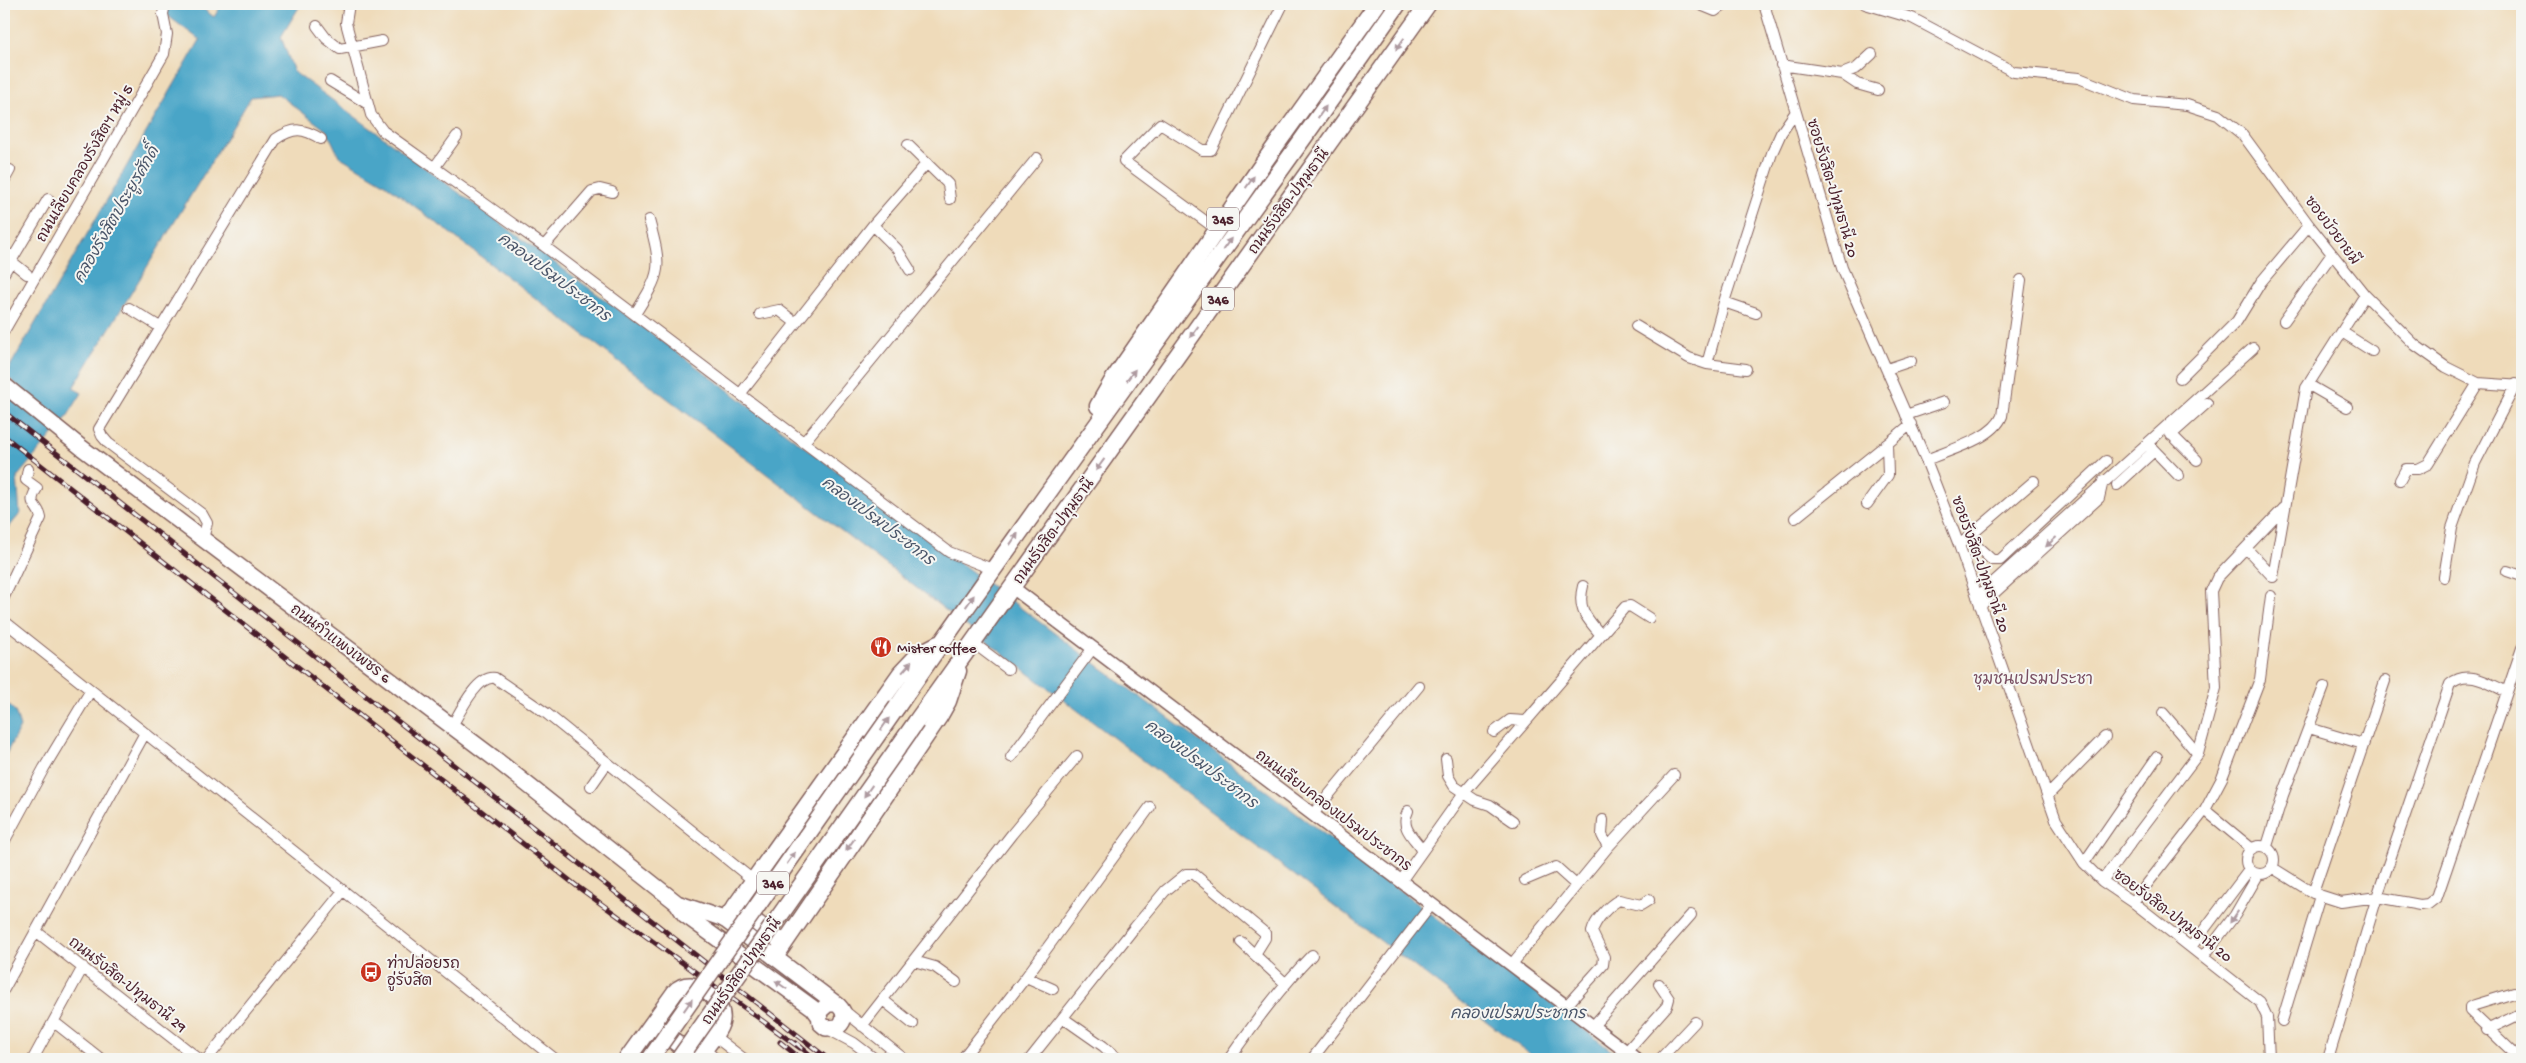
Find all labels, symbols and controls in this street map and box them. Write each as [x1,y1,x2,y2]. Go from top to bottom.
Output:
one-way arrow [1395,37,1405,50]
street label: ถนนเลียบคลองรังสิตฯ หมู่ 5 [31,80,138,246]
one-way arrow [1317,105,1327,119]
street label: ซอยรังสิต-ปทุมธานี 20 [1801,117,1863,261]
water label: คลองรังสิตประยูรศักดิ์ [64,136,167,287]
street label: ถนนรังสิต-ปทุมธานี [1244,145,1334,259]
one-way arrow [1245,175,1255,188]
street label: ซอยบัวยายมี [2300,192,2365,269]
road number: 345 [1207,208,1239,230]
water label: คลองเปรมประชากร [493,228,616,328]
one-way arrow [1222,237,1232,251]
road number: 346 [1202,288,1234,310]
one-way arrow [1189,326,1199,339]
one-way arrow [1126,368,1136,382]
one-way arrow [1095,458,1105,472]
water label: คลองเปรมประชากร [817,472,940,572]
street label: ถนนรังสิต-ปทุมธานี [1009,475,1099,589]
street label: ซอยรังสิต-ปทุมธานี 20 [1946,493,2014,636]
one-way arrow [1009,532,1019,546]
one-way arrow [2044,537,2057,548]
one-way arrow [965,594,975,608]
street label: ถนนกำแพงเพชร 6 [286,600,395,688]
restaurant icon: Mister coffee [869,635,893,659]
place label: Mister coffee [897,640,977,658]
one-way arrow [901,661,912,674]
district label: ชุมชนเปรมประชา [1973,669,2093,691]
water label: คลองเปรมประชากร [1140,715,1263,815]
one-way arrow [880,718,890,731]
street label: ถนนเลียบคลองเปรมประชากร [1251,745,1416,876]
one-way arrow [863,784,873,797]
one-way arrow [845,839,855,852]
one-way arrow [786,851,796,864]
street label: ซอยรังสิต-ปทุมธานี 20 [2109,864,2236,967]
road number: 346 [757,871,789,894]
one-way arrow [2229,910,2238,924]
street label: ถนนรังสิต-ปทุมธานี [697,914,786,1029]
street label: ถนนรังสิต-ปทุมธานี 29 [64,932,191,1038]
place label: ท่าปล่อยรถ อู่รังสิต [387,953,460,991]
bus stop icon: ท่าปล่อยรถ อู่รังสิต [359,960,383,984]
one-way arrow [774,980,788,990]
one-way arrow [683,998,693,1012]
water label: คลองเปรมประชากร [1450,1003,1587,1025]

